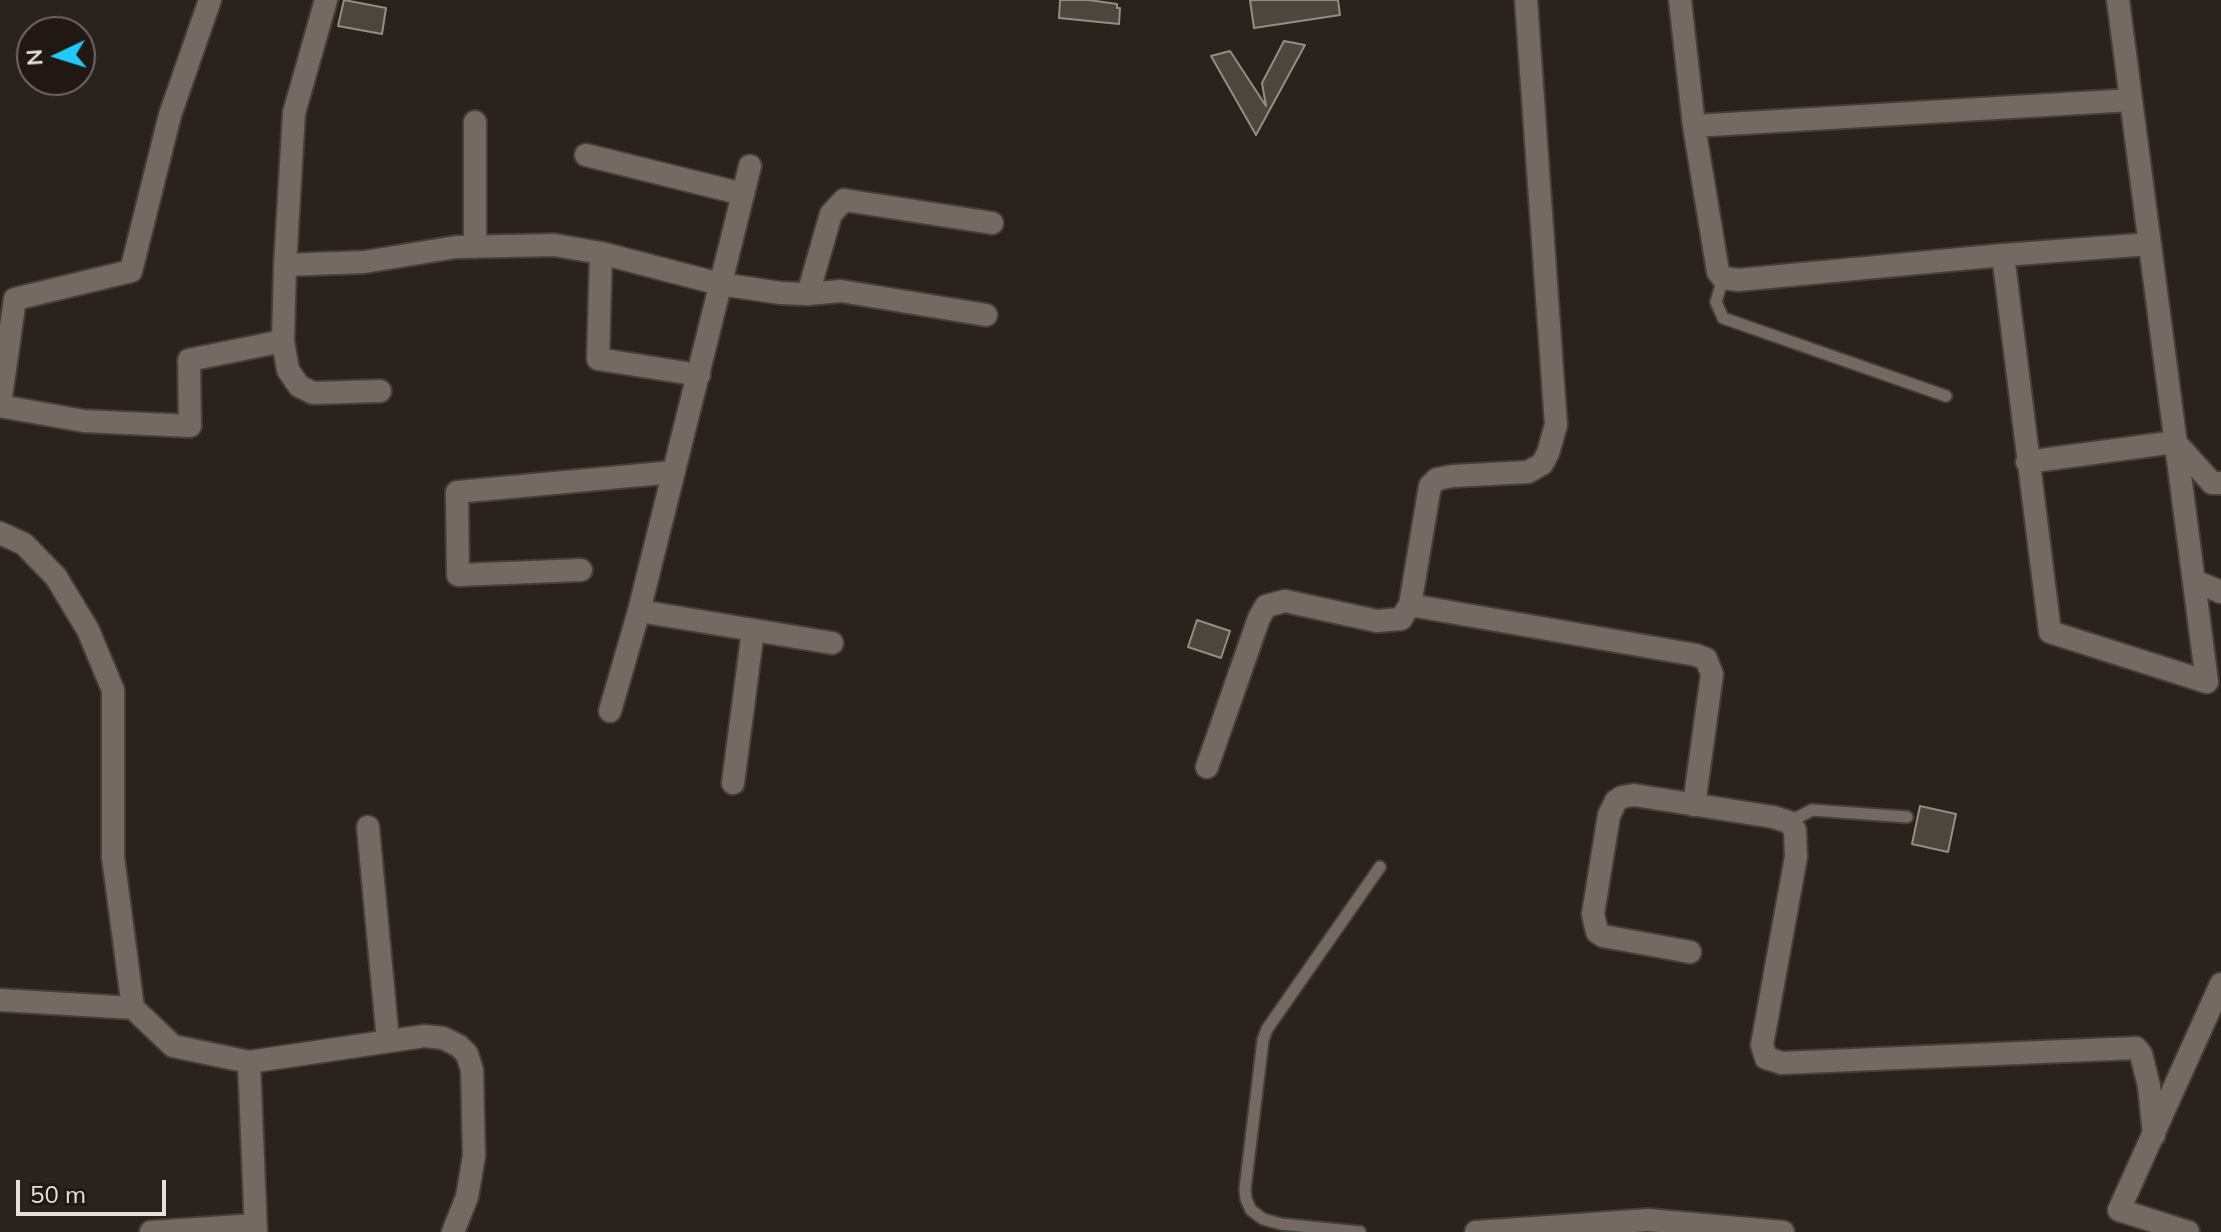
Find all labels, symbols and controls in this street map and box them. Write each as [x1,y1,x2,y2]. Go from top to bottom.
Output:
north arrow [16,16,96,96]
text: N [20,48,49,67]
scale bar [20,1164,170,1214]
text: 50 m [30,1179,86,1209]

